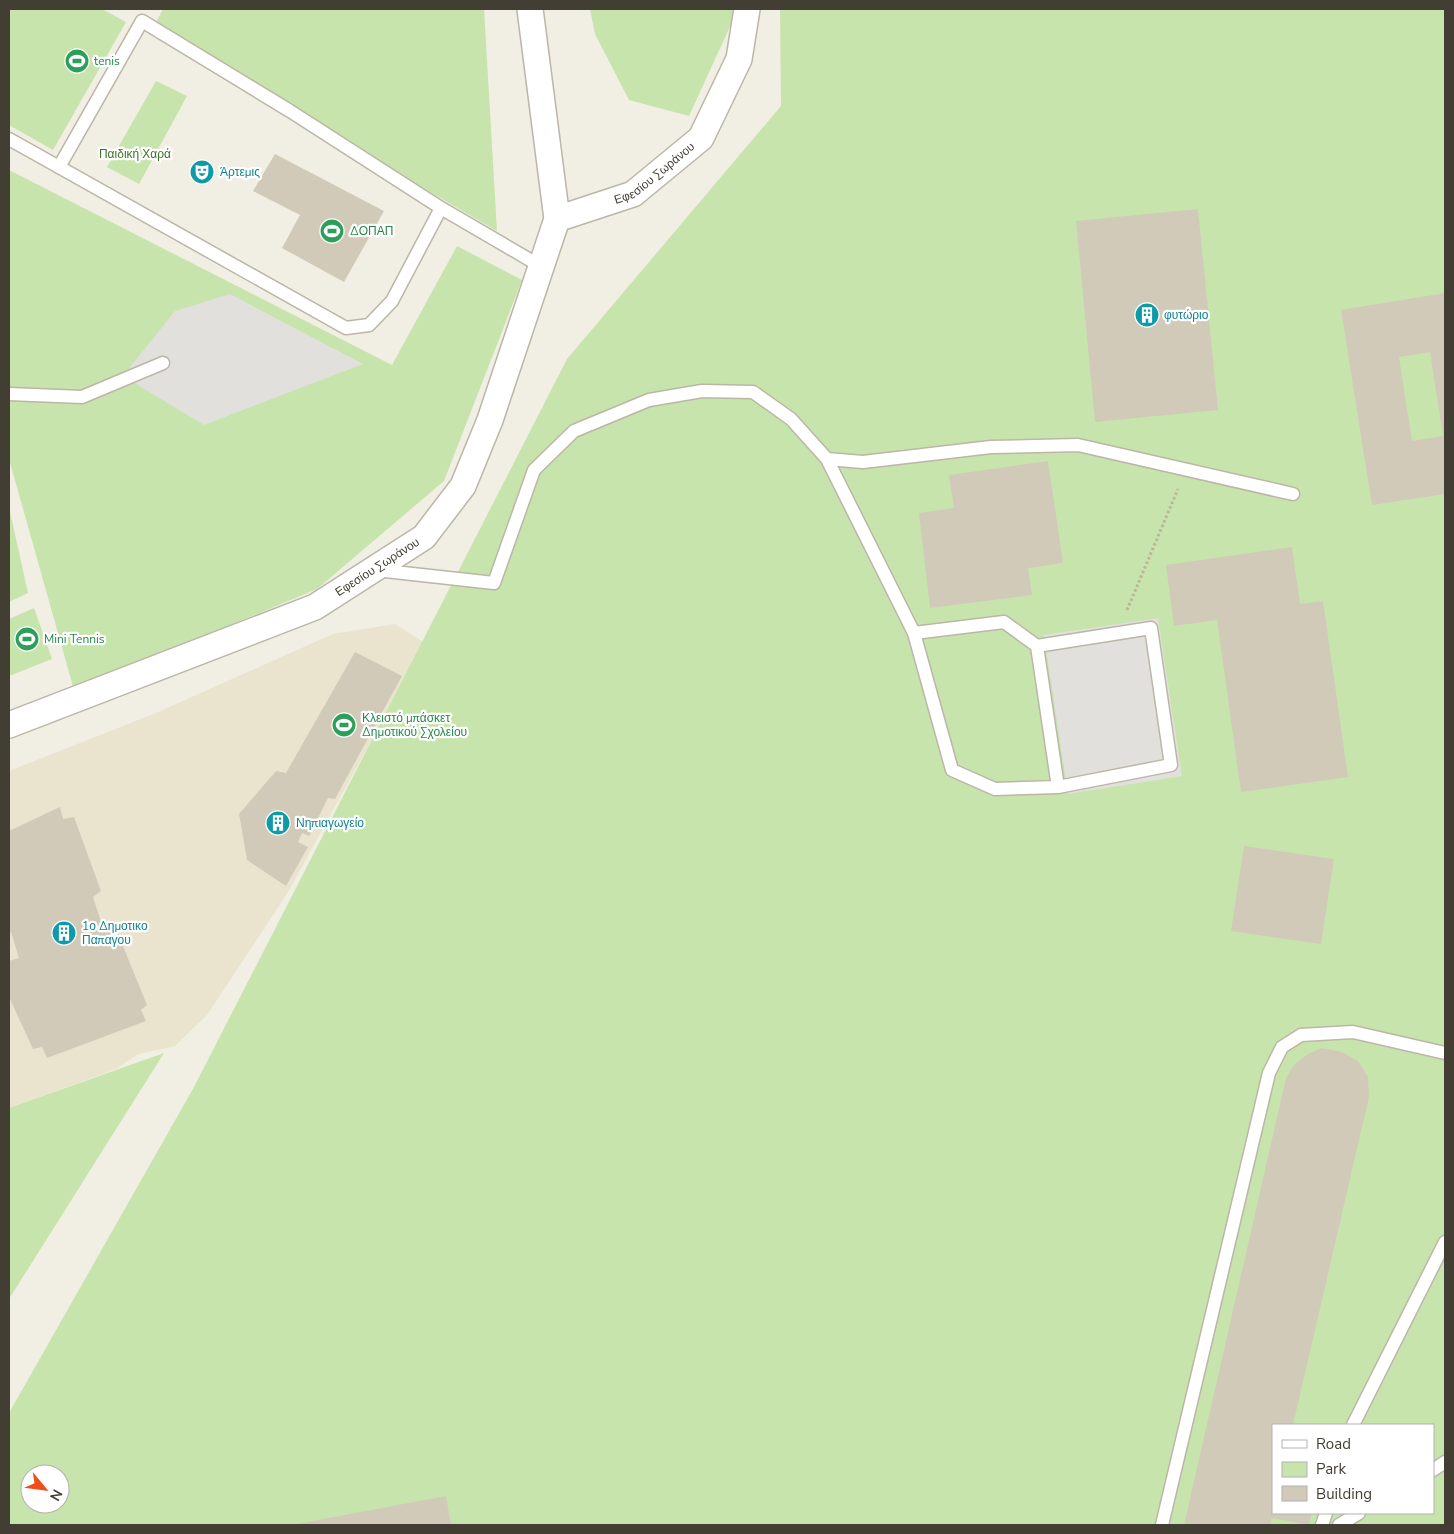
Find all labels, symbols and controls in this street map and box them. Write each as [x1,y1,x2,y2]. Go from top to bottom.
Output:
sports icon: tenis [64,48,90,74]
place label: tenis [94,53,120,69]
street label: Εφεσίου Σωράνου [612,139,698,208]
park label: Παιδική Χαρά [99,146,171,162]
theatre icon: Άρτεμις [189,159,215,185]
place label: Άρτεμις [220,164,260,180]
sports icon: ΔΟΠΑΠ [319,218,345,244]
place label: ΔΟΠΑΠ [350,223,393,239]
building icon: φυτώριο [1134,302,1160,328]
place label: φυτώριο [1164,307,1209,323]
street label: Εφεσίου Σωράνου [332,534,423,600]
sports icon: Mini Tennis [14,626,40,652]
place label: Mini Tennis [44,631,105,647]
place label: Κλειστό μπάσκετ Δημοτικού Σχολείου [362,710,467,740]
sports icon: Κλειστό μπάσκετ Δημοτικού Σχολείου [331,712,357,738]
building icon: Νηπιαγωγείο [265,810,291,836]
place label: Νηπιαγωγείο [296,815,364,831]
place label: 1ο Δημοτικο Παπαγου [82,918,148,948]
building icon: 1ο Δημοτικο Παπαγου [51,920,77,946]
legend [1272,1424,1434,1514]
text: Road [1316,1434,1351,1454]
text: Park [1316,1459,1346,1479]
north arrow [20,1464,70,1514]
text: Building [1316,1484,1372,1504]
text: N [45,1486,67,1504]

